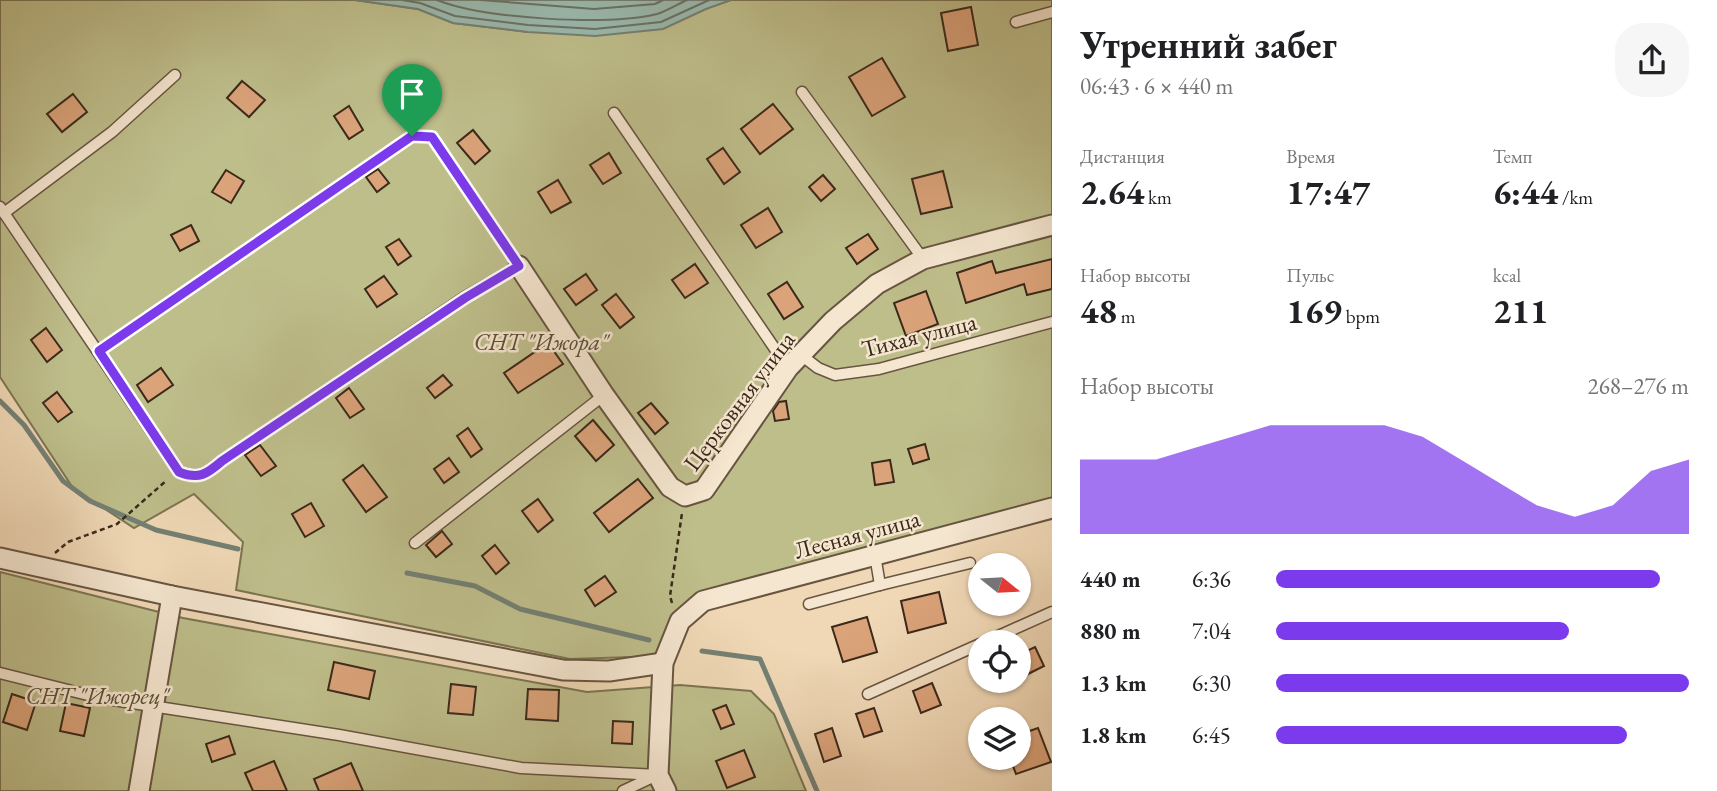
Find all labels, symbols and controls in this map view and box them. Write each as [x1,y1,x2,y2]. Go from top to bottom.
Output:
text: Утренний забег [1080,20,1337,69]
button: share [1615,23,1689,97]
pin [382,64,442,136]
text: 06:43 · 6 × 440 m [1080,71,1233,101]
icon: arrive [393,75,431,113]
text: Дистанция [1080,144,1165,169]
text: Время [1286,144,1335,169]
text: Темп [1493,144,1532,169]
text: 2.64 [1080,169,1144,214]
text: 17:47 [1286,169,1370,214]
text: 6:44 [1493,169,1558,214]
text: km [1144,185,1172,210]
text: /km [1558,185,1593,210]
text: Набор высоты [1080,263,1191,288]
text: Пульс [1286,263,1334,288]
text: kcal [1493,263,1521,288]
text: 48 [1080,288,1117,333]
text: 169 [1286,288,1342,333]
text: 211 [1493,288,1548,333]
text: m [1117,304,1136,329]
text: bpm [1342,304,1380,329]
street label: Тихая улица [858,306,980,364]
street label: Церковная улица [676,325,802,477]
park label: СНТ "Ижора" [474,326,610,357]
text: Набор высоты [1080,371,1214,401]
text: 268–276 m [1588,371,1689,401]
street label: Лесная улица [791,502,924,566]
north arrow [968,553,1031,616]
map controls [968,553,1031,770]
text: 440 m [1080,564,1141,594]
text: 6:36 [1192,564,1231,594]
text: 880 m [1080,616,1141,646]
text: 7:04 [1192,616,1231,646]
button: locate [968,630,1031,693]
text: 1.3 km [1080,668,1147,698]
text: 6:30 [1192,668,1231,698]
park label: СНТ "Ижорец" [25,680,171,711]
button: layers [968,707,1031,770]
text: 1.8 km [1080,720,1147,750]
text: 6:45 [1192,720,1231,750]

